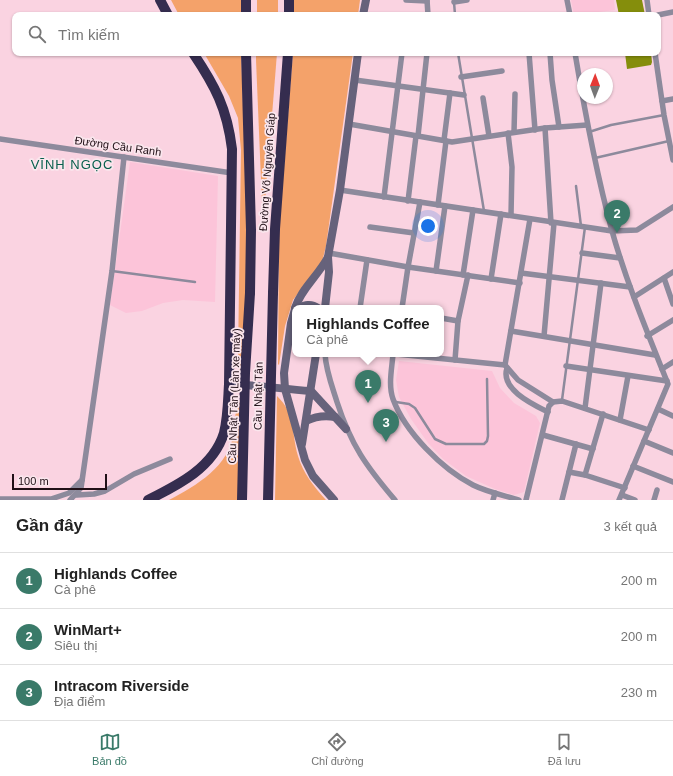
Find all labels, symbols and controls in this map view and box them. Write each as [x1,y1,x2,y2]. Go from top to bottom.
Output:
search box [12,12,661,56]
icon: search [26,23,48,45]
text: Tìm kiếm [58,26,120,43]
north arrow [577,68,613,104]
street label: Đường Võ Nguyên Giáp [257,112,277,232]
street label: Đường Cầu Ranh [74,134,162,158]
district label: VĨNH NGỌC [31,157,113,172]
pin: 2 [604,200,630,233]
your location [418,216,438,236]
popup [292,305,444,357]
text: Highlands Coffee [306,315,430,332]
street label: Cầu Nhật Tân (Làn xe máy) [226,328,242,464]
text: Cà phê [306,332,348,347]
street label: Cầu Nhật Tân [251,362,265,430]
pin: 1 [355,370,381,403]
pin: 3 [373,409,399,442]
scale bar [12,472,107,491]
text: 100 m [18,475,49,487]
text: Gần đây [16,516,83,535]
text: 3 kết quả [604,519,657,534]
text: Highlands Coffee [54,565,177,582]
text: 1 [25,573,33,588]
text: 200 m [621,573,657,588]
text: Cà phê [54,582,96,597]
text: WinMart+ [54,621,122,638]
text: 2 [25,629,33,644]
text: 200 m [621,629,657,644]
text: Siêu thị [54,638,97,653]
text: Intracom Riverside [54,677,189,694]
text: 3 [25,685,33,700]
text: 230 m [621,685,657,700]
text: Địa điểm [54,694,105,709]
tab: Bản đồ [92,731,127,767]
tab: Chỉ đường [311,731,364,767]
tab: Đã lưu [548,731,581,767]

